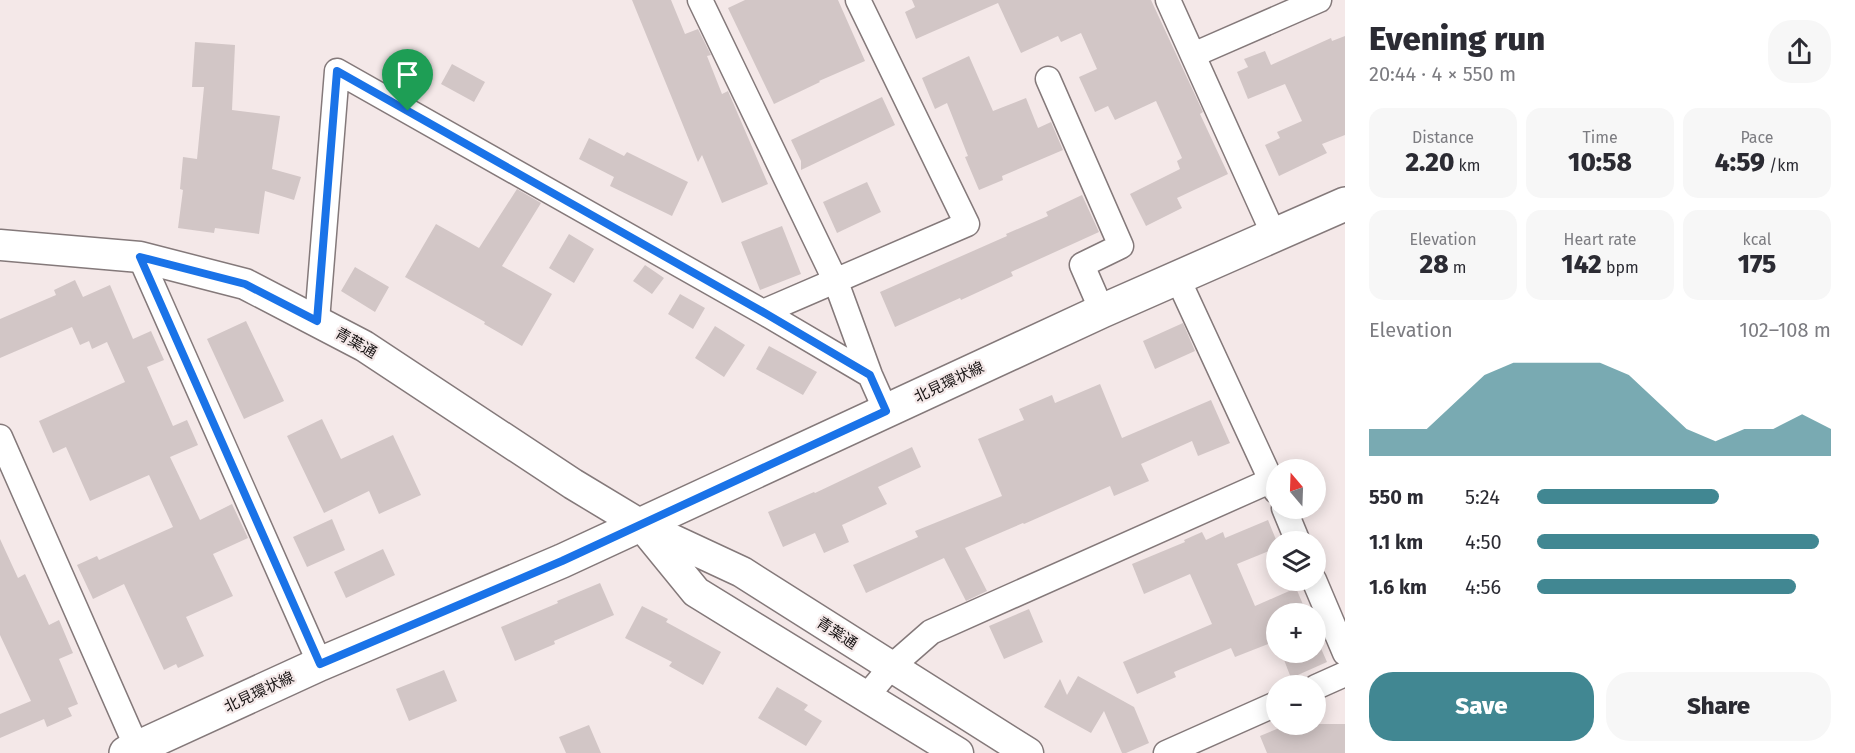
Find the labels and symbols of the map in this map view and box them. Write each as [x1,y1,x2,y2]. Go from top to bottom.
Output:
pin [382,49,433,111]
street label: 青葉通 [332,324,380,362]
street label: 北見環状線 [911,358,987,406]
north arrow [1266,459,1326,519]
street label: 青葉通 [813,613,861,653]
street label: 北見環状線 [221,668,297,716]

